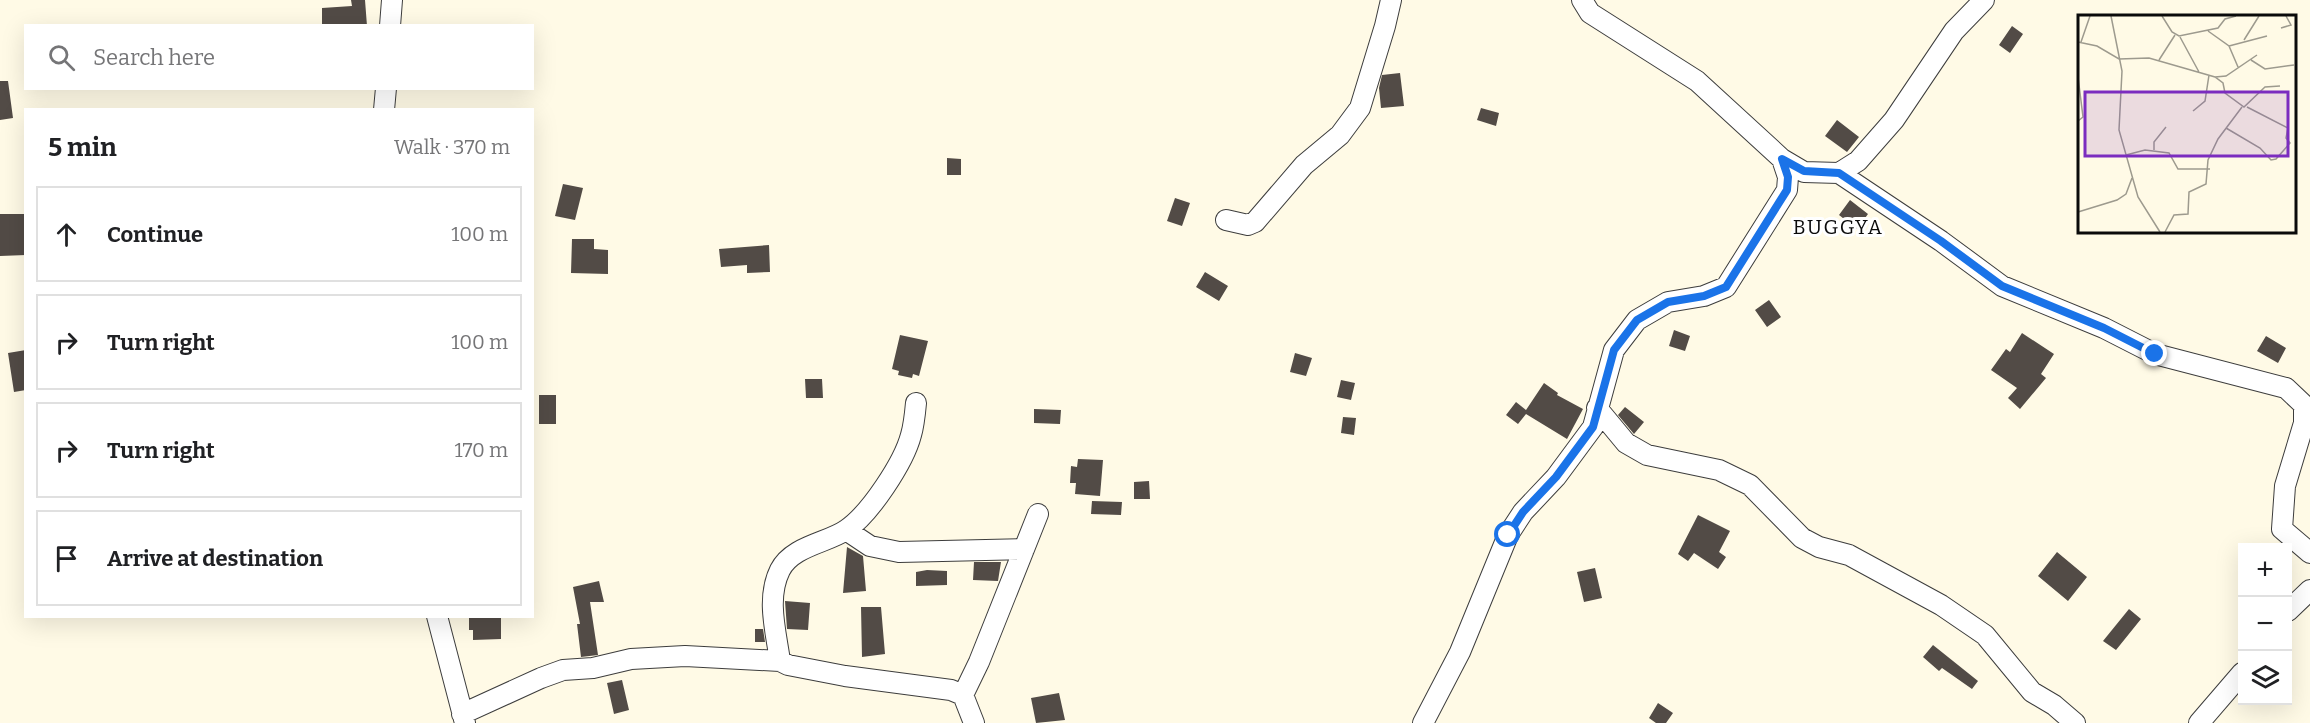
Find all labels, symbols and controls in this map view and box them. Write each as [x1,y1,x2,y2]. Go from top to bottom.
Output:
inset map [2078,15,2295,232]
search box [24,24,534,90]
icon: search [45,41,78,74]
text: Search here [93,44,215,71]
text: 5 min [48,132,117,163]
text: Walk · 370 m [394,135,510,159]
district label: BUGGYA [1793,215,1883,239]
icon: ahead [50,218,83,251]
text: Continue [107,221,203,248]
text: 100 m [451,222,508,246]
icon: right [50,326,83,359]
text: Turn right [107,329,215,356]
text: 100 m [451,330,508,354]
route end [2141,340,2167,366]
icon: right [50,434,83,467]
text: Turn right [107,437,215,464]
text: 170 m [455,438,508,462]
route start [1494,521,1520,547]
icon: arrive [50,542,83,575]
map controls [2238,543,2292,705]
button: + [2238,543,2292,597]
text: Arrive at destination [107,545,323,572]
button: − [2238,597,2292,651]
button: layers [2238,651,2292,705]

